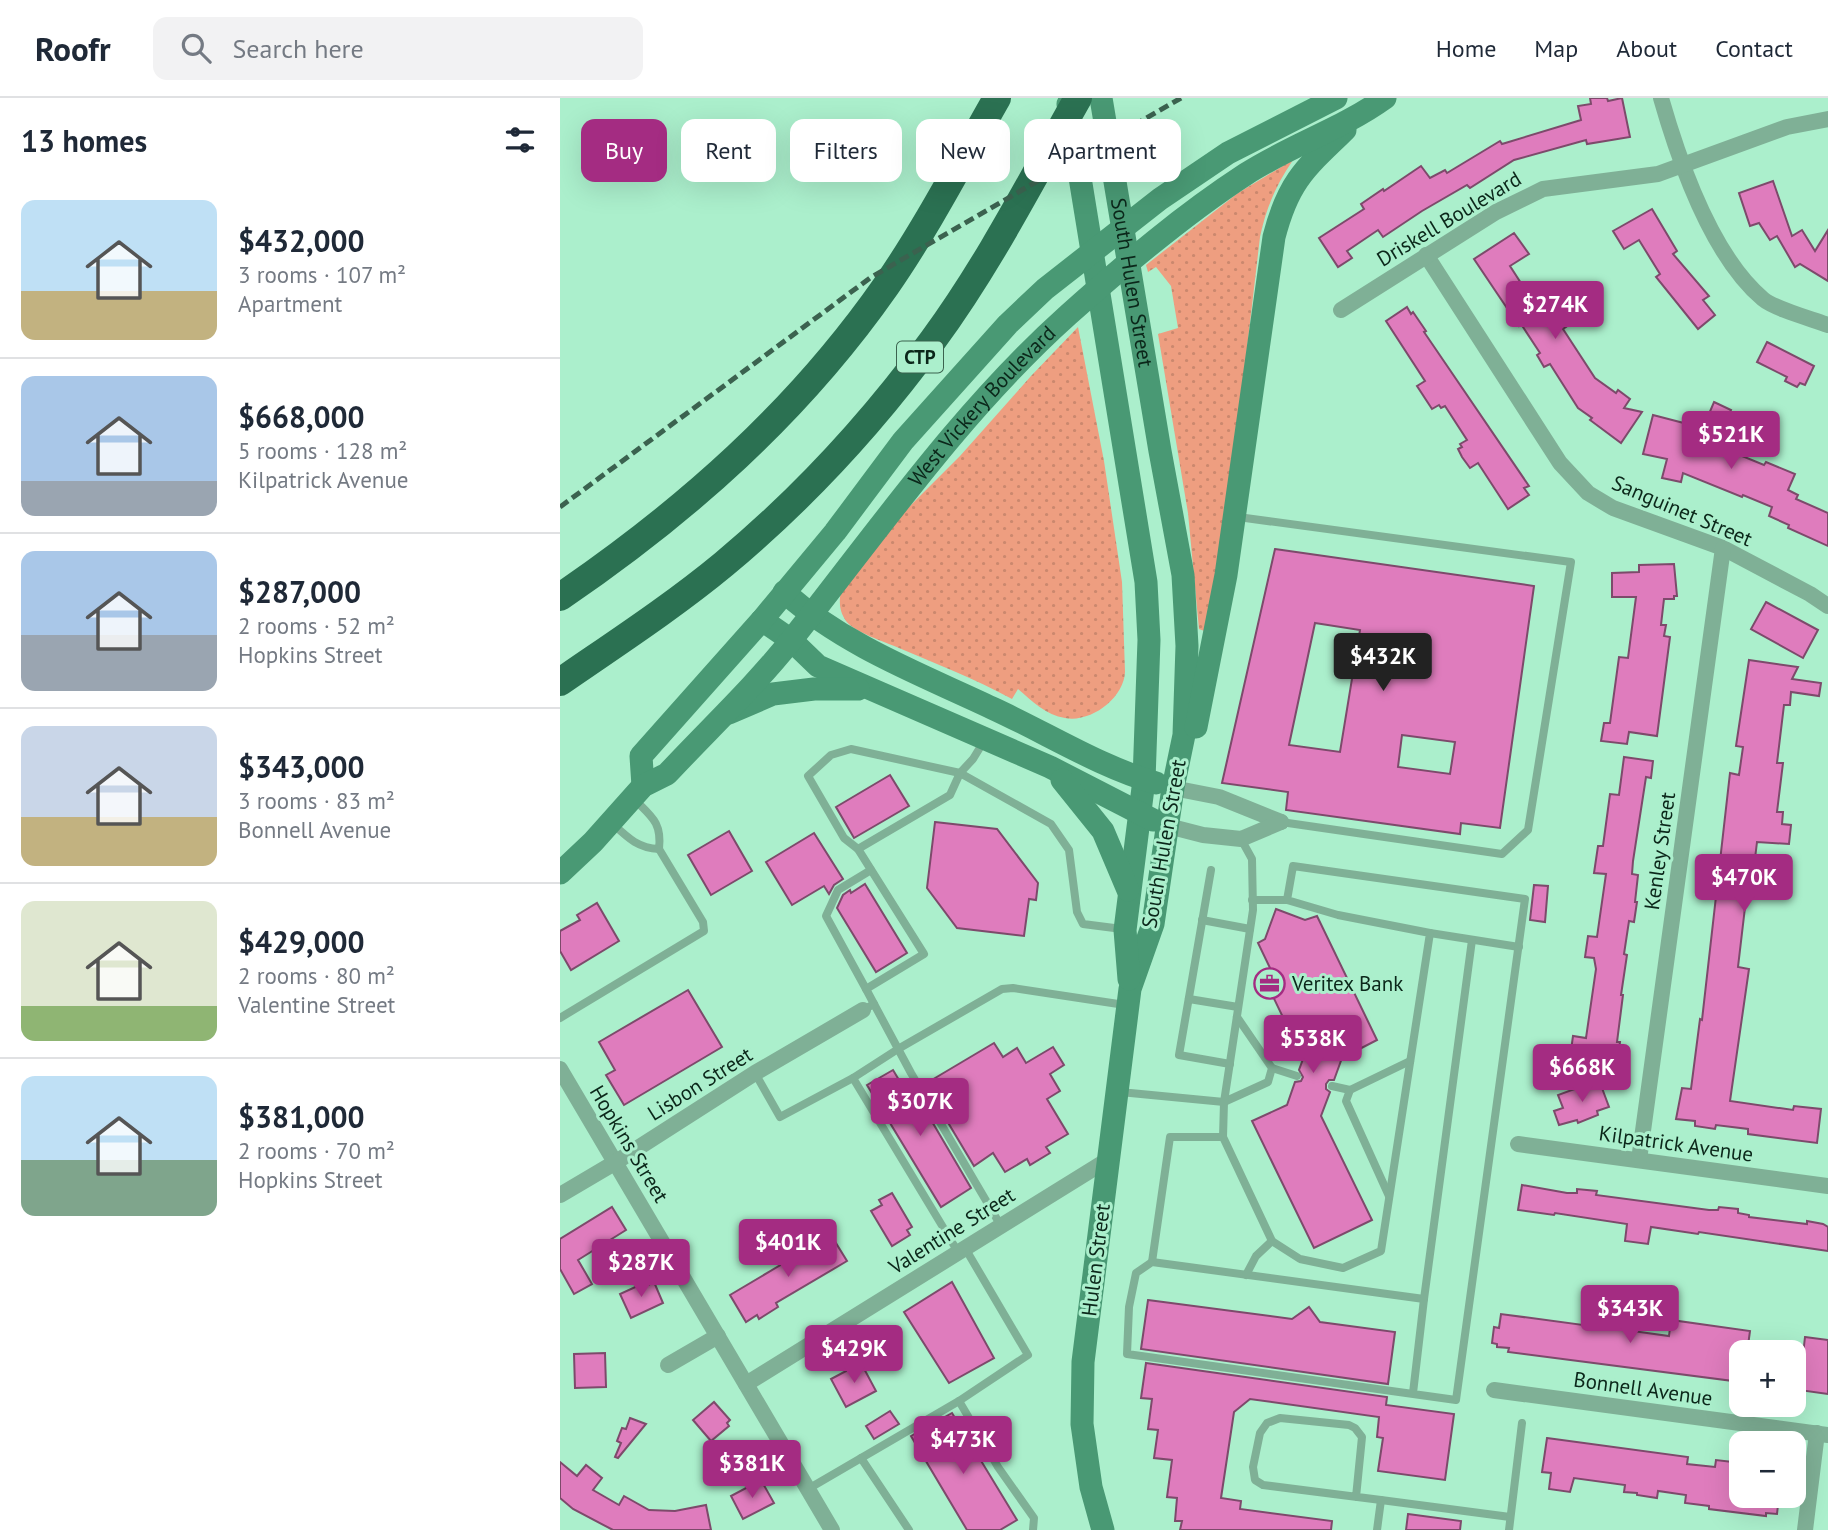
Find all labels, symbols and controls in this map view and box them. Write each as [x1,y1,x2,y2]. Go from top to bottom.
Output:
search box [153,17,643,80]
text: Roofr [35,27,111,70]
icon: search [177,29,215,67]
text: Search here [233,32,364,65]
text: Home [1436,33,1496,64]
text: Map [1534,33,1578,64]
text: About [1616,33,1677,64]
text: Contact [1715,33,1793,64]
chip: Buy [581,119,667,182]
chip: Rent [681,119,776,182]
chip: Filters [790,119,902,182]
chip: New [916,119,1010,182]
chip: Apartment [1024,119,1181,182]
text: 13 homes [21,121,147,160]
icon: filters [501,121,539,159]
street label: Driskell Boulevard [1372,165,1526,272]
street label: South Hulen Street [1105,196,1160,369]
text: $432,000 [238,221,365,260]
icon: home [77,228,161,312]
text: 3 rooms · 107 m² [238,260,406,289]
pin: $274K [1506,282,1604,341]
text: Apartment [238,289,342,318]
text: $274K [1522,289,1588,318]
street label: West Vickery Boulevard [902,319,1061,492]
road number: CTP [897,342,943,372]
text: $668,000 [238,397,365,436]
icon: home [77,404,161,488]
pin: $521K [1682,412,1780,471]
text: $521K [1698,419,1764,448]
text: 5 rooms · 128 m² [238,436,407,465]
text: Kilpatrick Avenue [238,465,408,494]
street label: Sanguinet Street [1608,469,1756,552]
text: $287,000 [238,572,361,611]
icon: home [77,579,161,663]
text: 2 rooms · 52 m² [238,611,395,640]
pin: $432K [1334,634,1432,693]
text: Hopkins Street [238,640,383,669]
text: $432K [1350,641,1416,670]
text: $343,000 [238,747,365,786]
icon: home [77,754,161,838]
street label: South Hulen Street [1135,757,1192,930]
text: 3 rooms · 83 m² [238,786,395,815]
street label: Kenley Street [1638,790,1681,912]
text: Bonnell Avenue [238,815,391,844]
pin: $470K [1695,854,1793,914]
text: $470K [1711,862,1777,891]
text: $429,000 [238,922,365,961]
icon: home [77,929,161,1013]
text: 2 rooms · 80 m² [238,961,395,990]
office icon: Veritex Bank [1252,967,1286,1001]
place label: Veritex Bank [1291,970,1403,997]
text: Valentine Street [238,990,395,1019]
pin: $538K [1264,1016,1362,1075]
text: $538K [1280,1023,1346,1052]
street label: Lisbon Street [642,1041,757,1126]
pin: $668K [1533,1044,1631,1104]
text: $668K [1549,1052,1615,1081]
pin: $307K [871,1079,969,1138]
street label: Hopkins Street [584,1080,675,1207]
text: $307K [887,1086,953,1115]
text: $381,000 [238,1097,365,1136]
icon: home [77,1104,161,1188]
street label: Kilpatrick Avenue [1597,1119,1755,1168]
text: 2 rooms · 70 m² [238,1136,395,1165]
text: Hopkins Street [238,1165,383,1194]
street label: Valentine Street [883,1181,1020,1281]
street label: Hulen Street [1075,1202,1116,1318]
pin: $401K [739,1220,837,1279]
text: $401K [755,1227,821,1256]
pin: $287K [592,1240,690,1299]
text: $287K [608,1247,674,1276]
pin: $343K [1581,1286,1679,1345]
text: $343K [1597,1293,1663,1322]
pin: $429K [805,1326,903,1385]
text: $429K [821,1333,887,1362]
map controls [1729,1340,1806,1508]
button: + [1729,1340,1806,1417]
street label: Bonnell Avenue [1572,1365,1714,1412]
pin: $473K [914,1416,1012,1476]
text: $473K [930,1424,996,1453]
button: − [1729,1431,1806,1508]
pin: $381K [703,1440,801,1500]
text: $381K [719,1448,785,1477]

